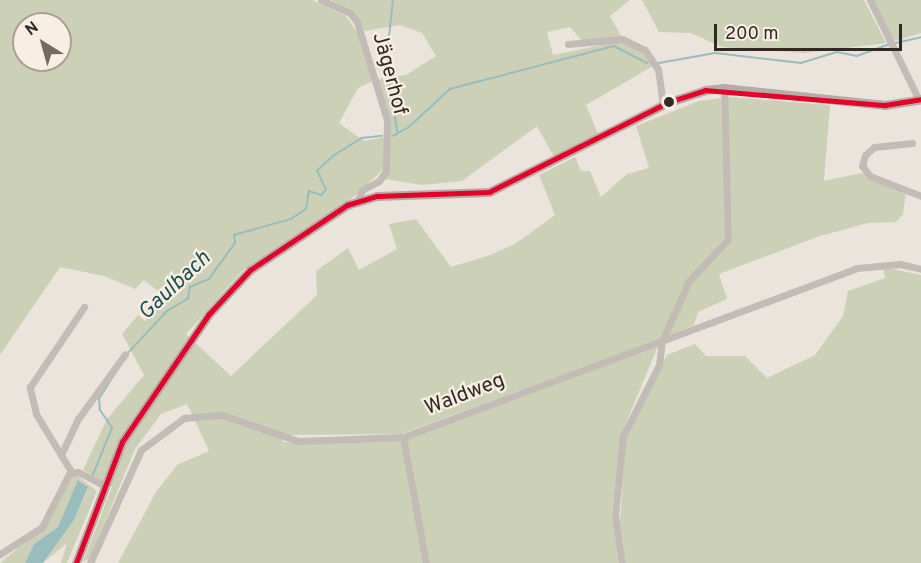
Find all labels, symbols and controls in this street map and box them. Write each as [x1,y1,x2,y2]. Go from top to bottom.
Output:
north arrow [12,12,72,72]
scale bar [717,12,904,50]
text: N [22,18,43,41]
text: 200 m [725,23,778,46]
street label: Jägerhof [366,30,412,118]
unlabelled marker [663,96,675,108]
water label: Gaulbach [133,246,217,326]
street label: Waldweg [421,368,509,422]

